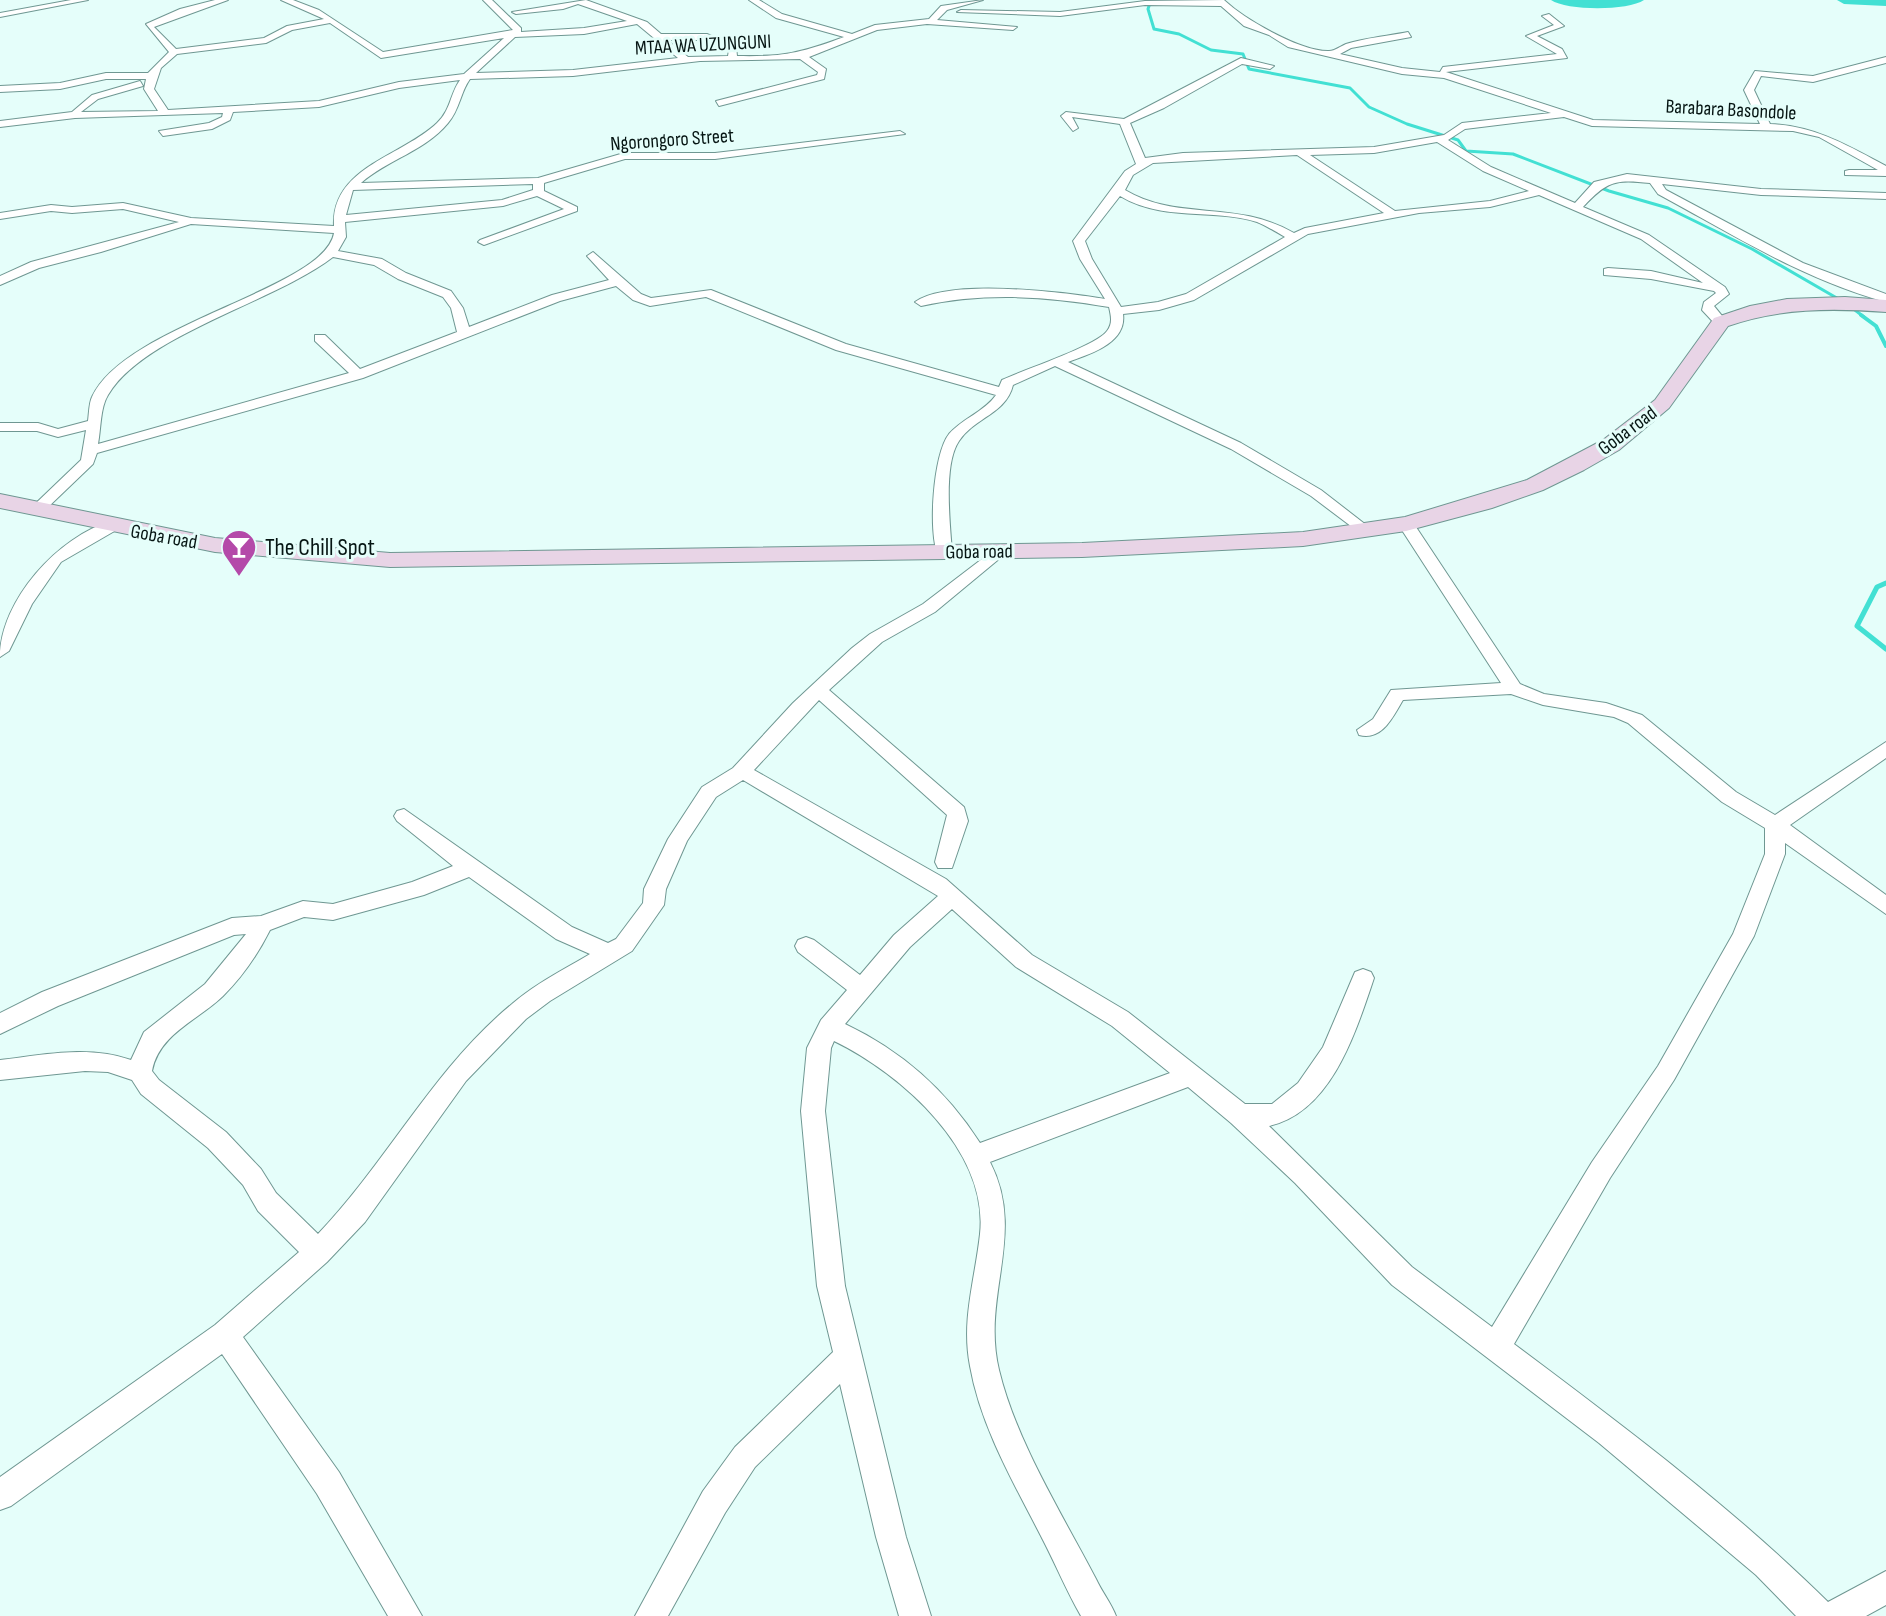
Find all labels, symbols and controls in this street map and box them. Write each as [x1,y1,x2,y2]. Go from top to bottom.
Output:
street label: MTAA WA UZUNGUNI [634,29,772,61]
street label: Barabara Basondole [1665,95,1797,125]
street label: Ngorongoro Street [609,124,735,156]
street label: Goba road [1594,401,1662,461]
street label: Goba road [129,519,199,555]
bar icon: The Chill Spot [220,528,258,578]
place label: The Chill Spot [265,533,375,562]
street label: Goba road [945,539,1013,565]

